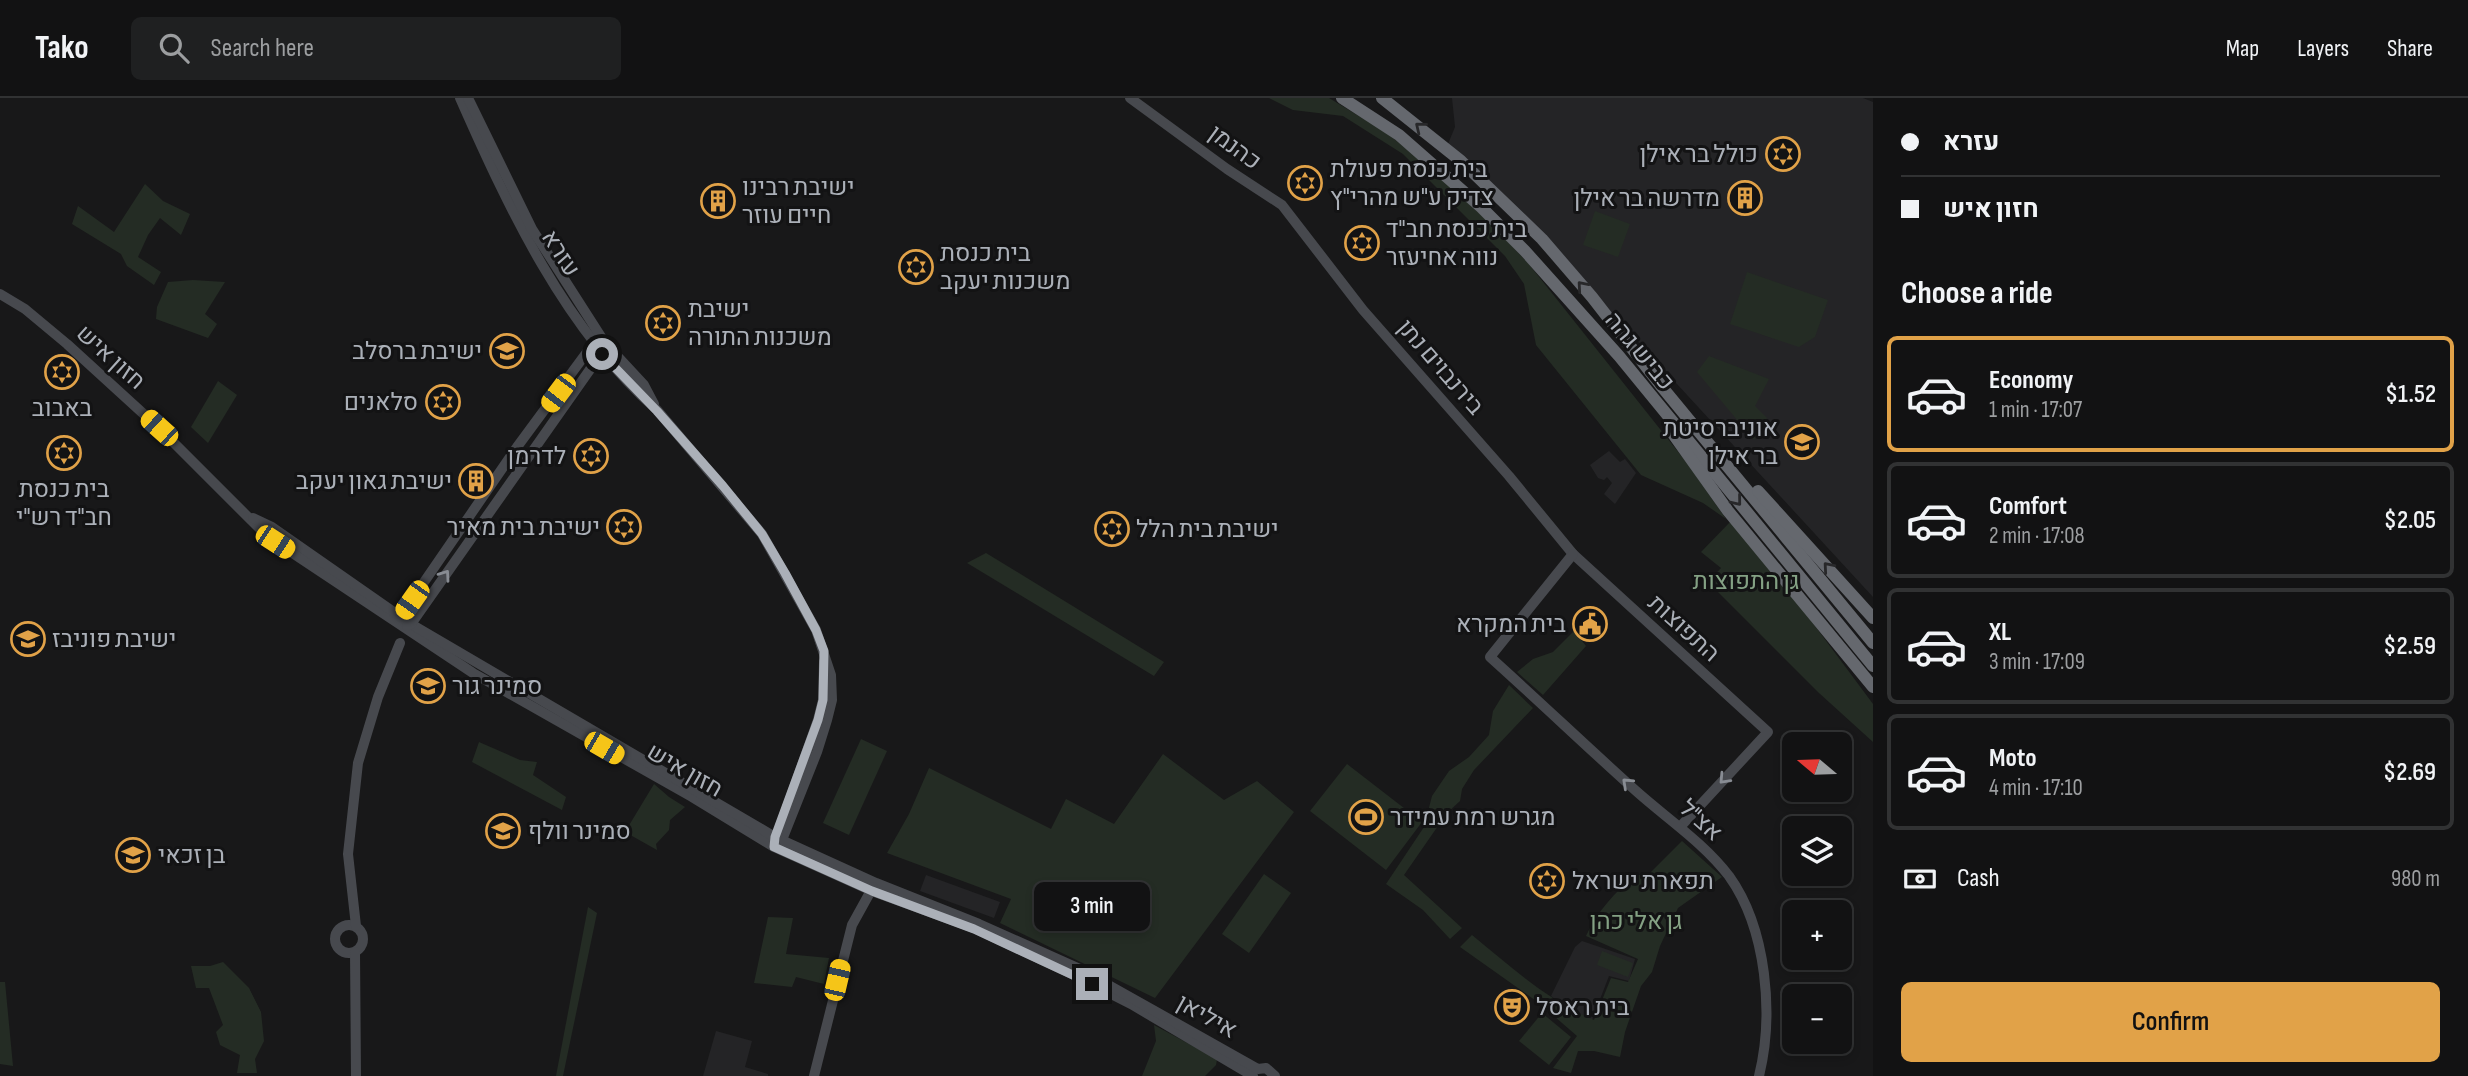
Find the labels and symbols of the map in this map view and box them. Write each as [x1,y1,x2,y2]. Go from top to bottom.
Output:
street label: כהנמן [1203,119,1267,176]
one-way arrow [1415,123,1427,136]
synagogue icon: כולל בר אילן [1764,135,1802,173]
place label: כולל בר אילן [1639,140,1758,169]
place label: בית כנסת פעולת צדיק ע"ש מהרי"ץ [1330,155,1494,212]
synagogue icon: בית כנסת פעולת צדיק ע"ש מהרי"ץ [1286,164,1324,202]
place label: ישיבת רבינו חיים עוזר [742,173,854,230]
building icon: מדרשה בר אילן [1726,179,1764,217]
building icon: ישיבת רבינו חיים עוזר [699,182,737,220]
place label: מדרשה בר אילן [1573,184,1720,213]
place label: בית כנסת חב"ד נווה אחיעזר [1386,215,1527,272]
synagogue icon: בית כנסת חב"ד נווה אחיעזר [1343,224,1381,262]
street label: עזרא [535,225,586,282]
place label: בית כנסת משכנות יעקב [940,239,1070,296]
synagogue icon: בית כנסת משכנות יעקב [897,248,935,286]
one-way arrow [1578,281,1590,294]
place label: ישיבת משכנות התורה [688,295,832,352]
synagogue icon: ישיבת משכנות התורה [644,304,682,342]
street label: כביש גהה [1599,306,1681,396]
street label: בירנבוים נתן [1391,314,1490,421]
street label: חזון איש [70,319,151,396]
school or university icon: ישיבת ברסלב [488,332,526,370]
place label: ישיבת ברסלב [352,337,482,366]
route start [586,338,618,370]
synagogue icon: באבוב [43,353,81,391]
car [537,370,580,416]
synagogue icon: סלאנים [424,383,462,421]
place label: סלאנים [344,388,418,417]
place label: באבוב [32,394,93,423]
car [137,406,182,450]
place label: אוניברסיטת בר אילן [1663,414,1778,471]
school or university icon: אוניברסיטת בר אילן [1783,423,1821,461]
synagogue icon: בית כנסת חב"ד רש"י [45,434,83,472]
synagogue icon: לדרמן [572,437,610,475]
place label: לדרמן [507,442,566,471]
building icon: ישיבת גאון יעקב [457,462,495,500]
place label: ישיבת גאון יעקב [296,467,452,496]
place label: בית כנסת חב"ד רש"י [16,475,112,532]
one-way arrow [1729,493,1741,506]
synagogue icon: ישיבת בית מאיר [605,508,643,546]
synagogue icon: ישיבת בית הלל [1093,510,1131,548]
place label: ישיבת בית מאיר [447,513,600,542]
place label: ישיבת בית הלל [1136,515,1278,544]
car [252,522,299,562]
one-way arrow [1823,562,1836,575]
park label: גן התפוצות [1693,567,1799,596]
one-way arrow [437,570,449,583]
car [392,577,433,623]
street label: התפוצות [1642,589,1725,668]
public building icon: בית המקרא [1571,605,1609,643]
place label: בית המקרא [1456,610,1566,639]
school or university icon: ישיבת פוניבז [9,620,47,658]
place label: ישיבת פוניבז [52,625,176,654]
school or university icon: סמינר גור [409,667,447,705]
place label: סמינר גור [452,672,542,701]
car [581,728,628,768]
north arrow [1782,732,1852,802]
street label: חזון איש [642,737,728,804]
one-way arrow [1719,771,1732,784]
one-way arrow [1622,779,1635,791]
street label: אצ"ל [1673,794,1728,847]
sports icon: מגרש רמת עמידר [1347,798,1385,836]
place label: מגרש רמת עמידר [1390,803,1556,832]
school or university icon: סמינר וולף [484,812,522,850]
place label: סמינר וולף [528,817,631,846]
school or university icon: בן זכאי [114,836,152,874]
place label: בן זכאי [158,841,226,870]
synagogue icon: תפארת ישראל [1528,862,1566,900]
place label: תפארת ישראל [1572,867,1714,896]
callout: 3 min [1034,882,1150,932]
park label: גן אלי כהן [1590,907,1682,936]
car [823,957,852,1003]
route end [1076,968,1108,1000]
street label: איליאן [1172,988,1242,1045]
theatre icon: בית ראסל [1493,988,1531,1026]
place label: בית ראסל [1536,993,1630,1022]

